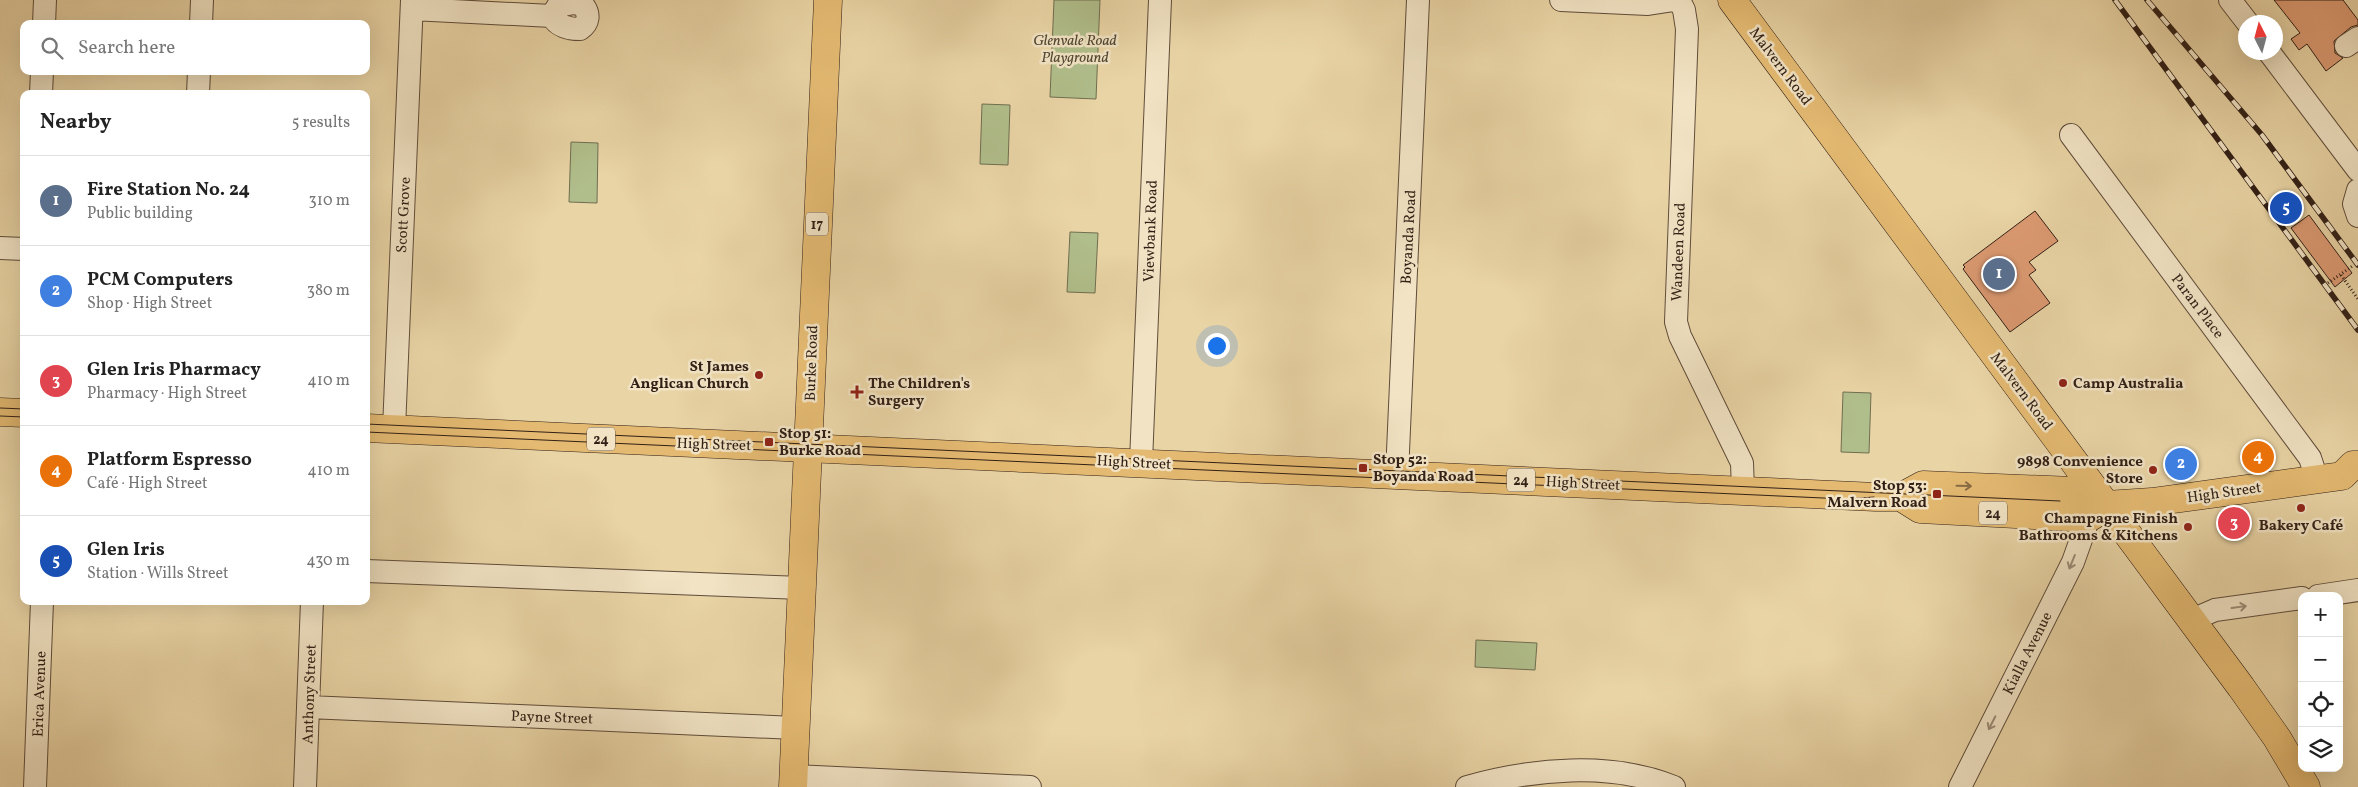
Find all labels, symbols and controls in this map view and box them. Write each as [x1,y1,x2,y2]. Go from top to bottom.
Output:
north arrow [2238,15,2283,60]
search box [20,20,370,75]
street label: Malvern Road [1743,23,1816,110]
park label: Glenvale Road Playground [1033,31,1117,69]
icon: search [38,34,66,62]
text: Search here [78,35,175,61]
text: Nearby [40,108,111,137]
text: 5 results [292,112,350,134]
street label: Scott Grove [392,176,417,254]
text: Fire Station No. 24 [87,177,250,203]
street label: Viewbank Road [1139,180,1164,283]
street label: Boyanda Road [1397,189,1422,285]
pin: 5 [2270,189,2302,227]
text: 1 [53,190,59,212]
text: 310 m [309,190,350,212]
street label: Wandeen Road [1667,202,1692,302]
text: Public building [87,203,193,225]
road number: 17 [806,212,828,235]
pin: 1 [1983,255,2015,293]
text: PCM Computers [87,267,233,293]
street label: Paran Place [2165,270,2228,344]
text: 2 [52,280,60,302]
text: 380 m [307,280,350,302]
text: Shop · High Street [87,293,212,315]
street label: Burke Road [801,325,824,401]
your location [1204,333,1230,359]
street label: Malvern Road [1984,348,2057,435]
text: Glen Iris Pharmacy [87,357,261,383]
place label: St James Anglican Church [630,357,749,395]
marker: St James Anglican Church [753,369,765,381]
text: 3 [52,370,60,392]
text: 410 m [307,370,350,392]
place label: The Children's Surgery [868,374,970,412]
place label: Camp Australia [2073,374,2183,395]
marker: Camp Australia [2057,377,2069,389]
text: Pharmacy · High Street [87,383,247,405]
marker: The Children's Surgery [850,385,864,399]
place label: Stop 51: Burke Road [779,424,861,462]
road number: 24 [587,428,615,450]
street label: High Street [676,434,752,457]
marker: Stop 51: Burke Road [763,436,775,448]
pin: 4 [2242,438,2274,476]
pin: 2 [2165,445,2197,483]
text: Platform Espresso [87,447,252,473]
place label: Stop 52: Boyanda Road [1373,450,1474,488]
street label: High Street [1096,451,1172,476]
place label: 9898 Convenience Store [2017,452,2143,490]
text: 4 [51,460,61,482]
text: 410 m [307,460,350,482]
marker: Stop 52: Boyanda Road [1357,462,1369,474]
marker: 9898 Convenience Store [2147,464,2159,476]
road number: 24 [1507,468,1535,492]
street label: High Street [1545,472,1621,497]
text: Café · High Street [87,473,208,495]
place label: Stop 53: Malvern Road [1827,476,1927,514]
street label: High Street [2186,478,2263,509]
one-way arrow [1956,481,1972,490]
marker: Stop 53: Malvern Road [1931,488,1943,500]
road number: 24 [1979,502,2007,524]
marker: Bakery Café [2295,502,2307,514]
pin: 3 [2218,504,2250,542]
place label: Champagne Finish Bathrooms & Kitchens [2019,509,2178,547]
place label: Bakery Café [2259,516,2344,537]
marker: Champagne Finish Bathrooms & Kitchens [2182,521,2194,533]
text: Glen Iris [87,537,165,563]
text: 5 [52,550,60,572]
text: 430 m [306,550,350,572]
one-way arrow [2066,554,2076,569]
text: Station · Wills Street [87,563,229,585]
map controls [2298,592,2343,772]
button: + [2298,592,2343,637]
one-way arrow [2230,601,2246,611]
street label: Kialla Avenue [1998,609,2058,699]
button: − [2298,637,2343,682]
street label: Anthony Street [298,644,323,744]
street label: Erica Avenue [29,651,52,737]
button: locate [2298,682,2343,727]
street label: Payne Street [510,707,593,730]
one-way arrow [1987,716,1997,731]
button: layers [2298,727,2343,772]

